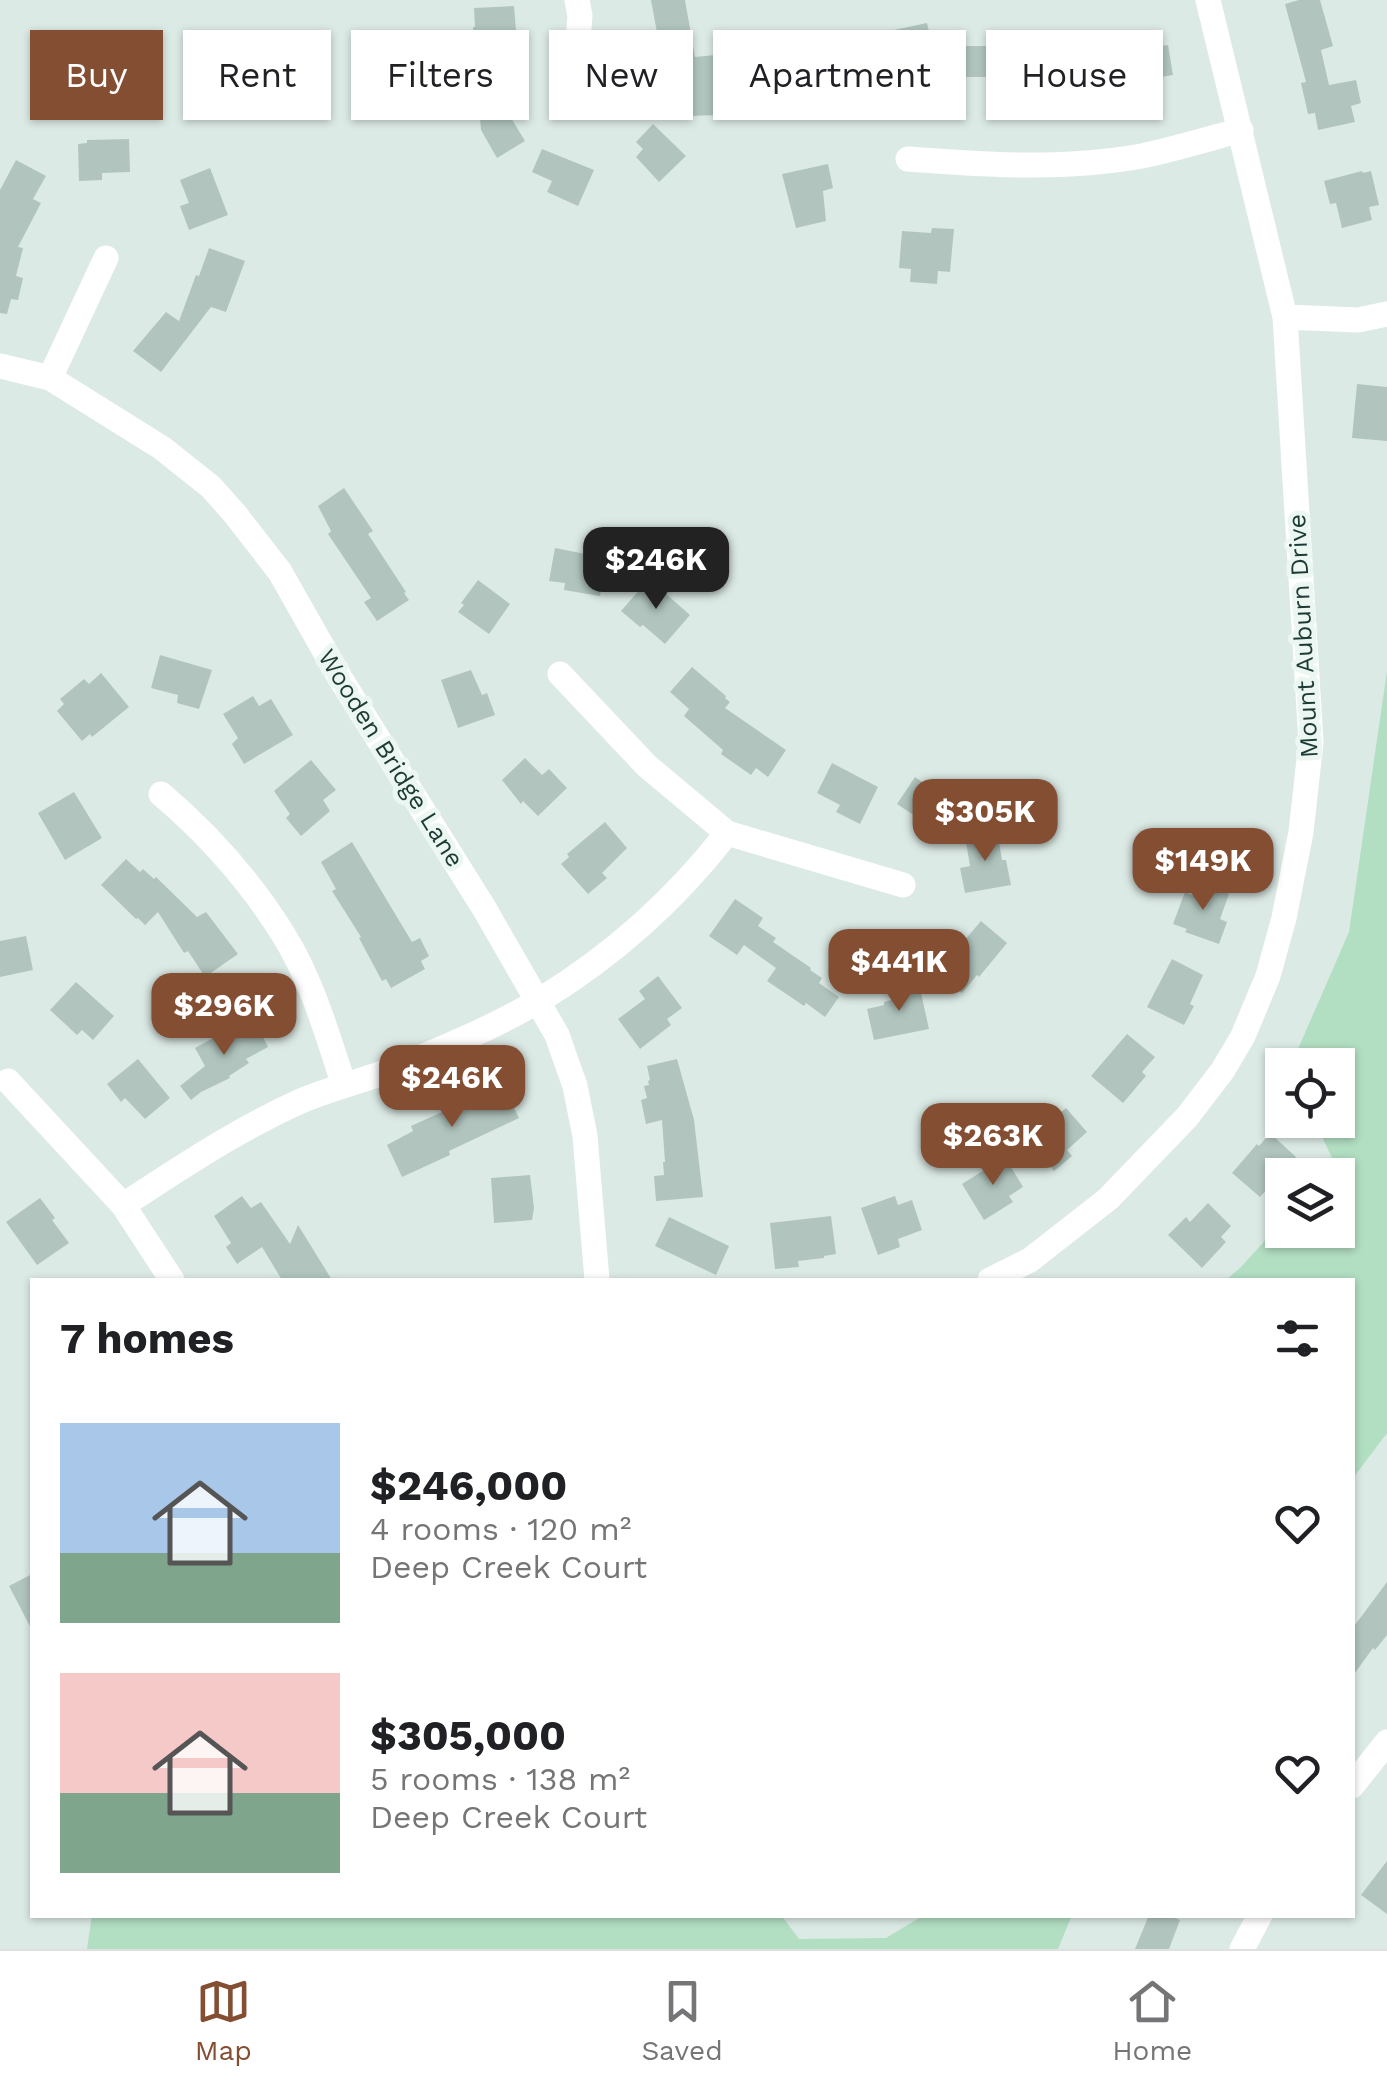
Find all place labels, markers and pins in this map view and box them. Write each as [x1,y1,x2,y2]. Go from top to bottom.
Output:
pin: $246K [586,527,726,612]
pin: $305K [915,779,1055,864]
pin: $149K [1133,828,1273,913]
pin: $441K [829,929,969,1014]
pin: $296K [154,973,294,1058]
pin: $246K [382,1045,522,1130]
pin: $263K [923,1103,1063,1188]

